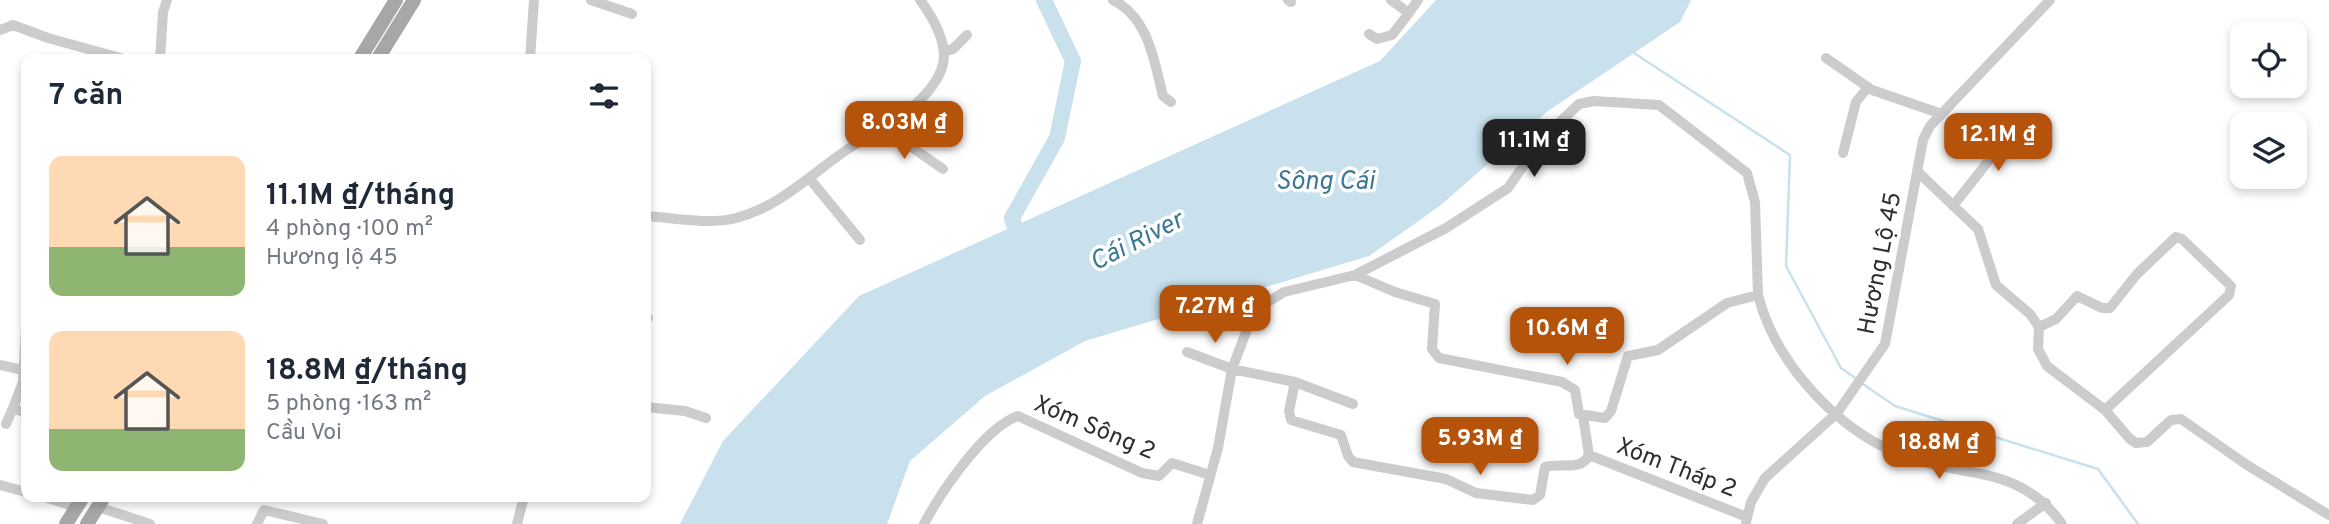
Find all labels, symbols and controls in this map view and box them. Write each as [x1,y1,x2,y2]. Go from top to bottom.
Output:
map controls [2230,21,2307,189]
button: locate [2230,21,2307,98]
icon: filters [585,77,623,115]
text: 7 căn [49,78,123,115]
pin: 8.03M ₫ [839,102,969,161]
text: 8.03M ₫ [861,109,947,138]
button: layers [2230,112,2307,189]
pin: 12.1M ₫ [1933,114,2063,173]
pin: 11.1M ₫ [1469,120,1599,179]
text: 12.1M ₫ [1960,121,2036,150]
text: 11.1M ₫ [1499,127,1569,156]
water label: Sông Cái [1276,166,1376,199]
text: 11.1M ₫/tháng [266,178,455,215]
icon: home [105,184,189,268]
street label: Hương Lộ 45 [1852,190,1909,337]
water label: Cái River [1085,204,1191,280]
text: 4 phòng · 100 m² [266,215,433,244]
text: Hương lộ 45 [266,244,398,273]
pin: 7.27M ₫ [1150,286,1280,345]
text: 7.27M ₫ [1176,293,1254,322]
pin: 10.6M ₫ [1502,308,1632,367]
text: 10.6M ₫ [1526,315,1608,344]
text: 18.8M ₫/tháng [266,353,468,390]
icon: home [105,359,189,443]
text: 5 phòng · 163 m² [266,390,431,419]
street label: Xóm Sông 2 [1029,390,1159,468]
pin: 5.93M ₫ [1415,418,1545,477]
text: Cầu Voi [266,419,342,448]
pin: 18.8M ₫ [1874,421,2004,481]
text: 5.93M ₫ [1437,425,1523,454]
text: 18.8M ₫ [1899,429,1979,458]
street label: Xóm Tháp 2 [1612,432,1741,505]

